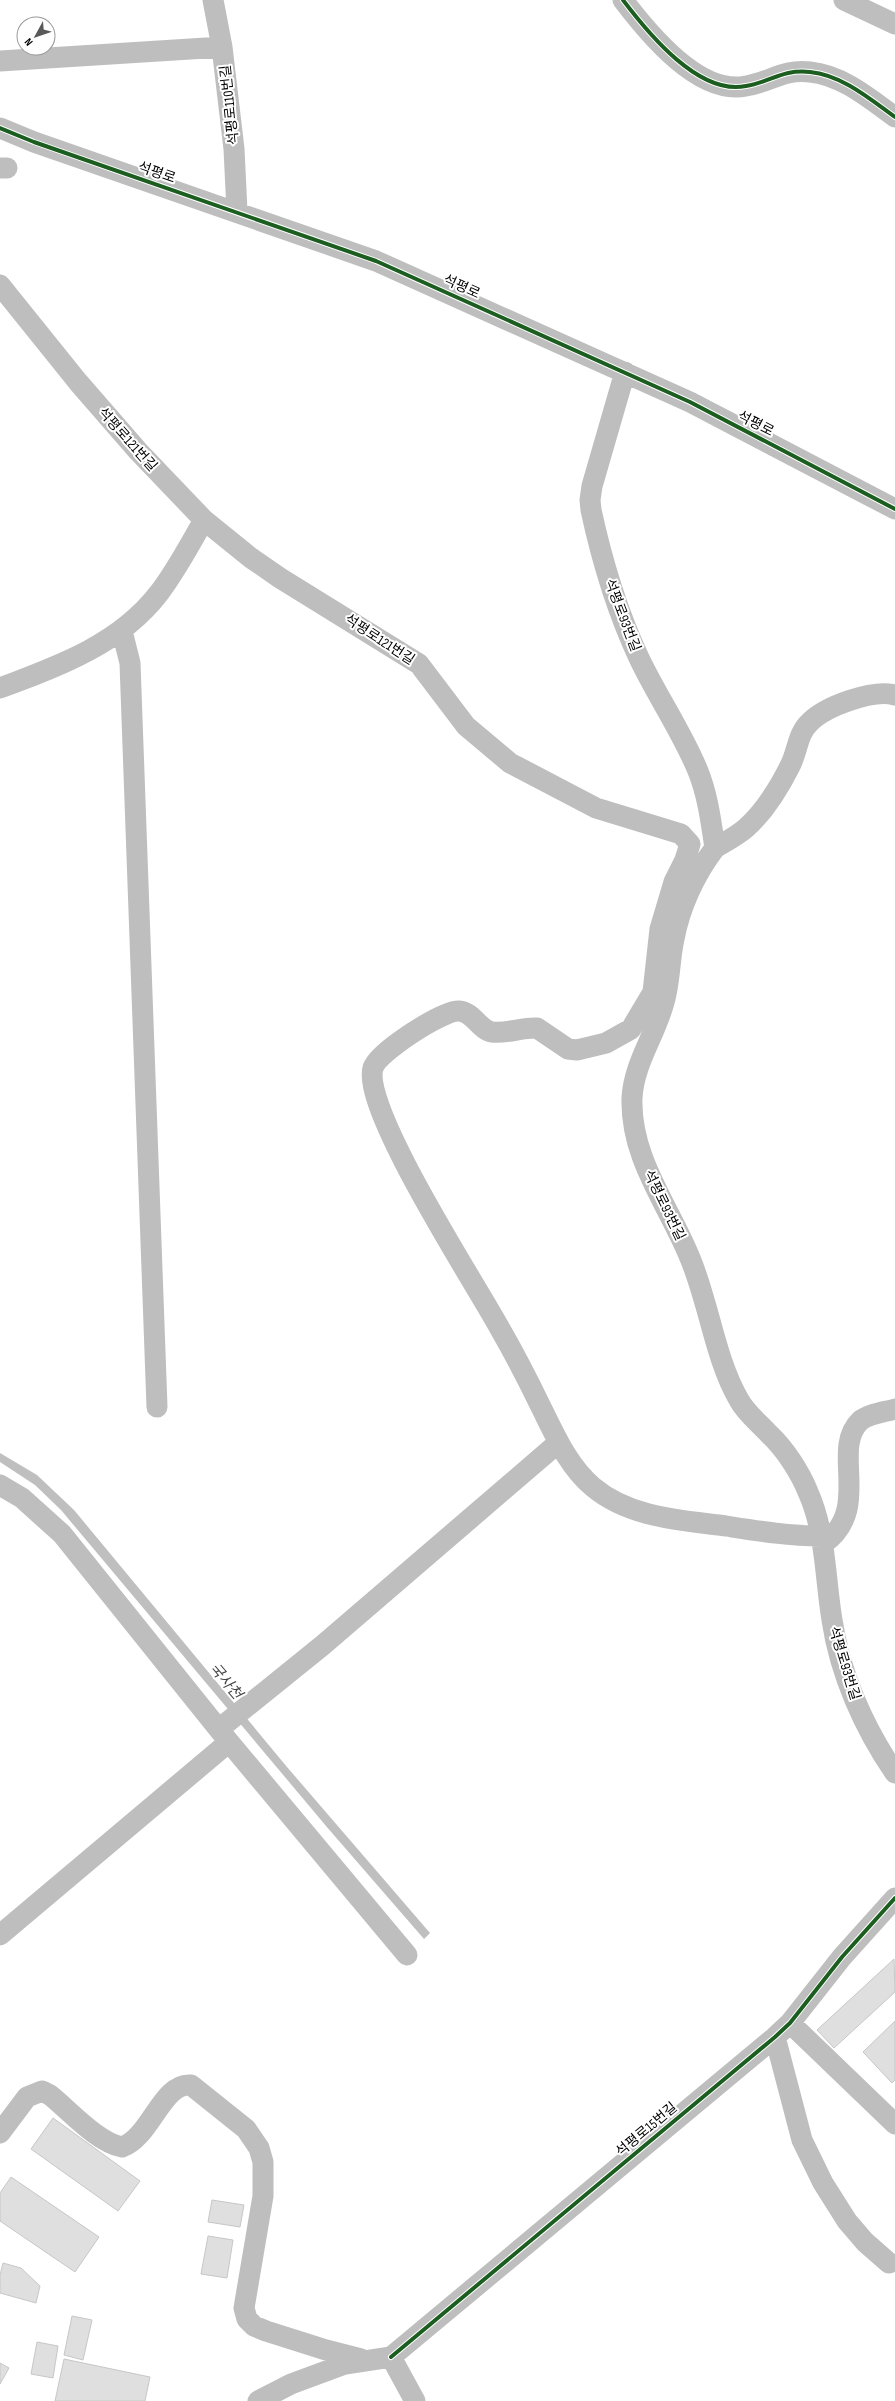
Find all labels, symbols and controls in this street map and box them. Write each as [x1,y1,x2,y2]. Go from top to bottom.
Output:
north arrow [16,16,56,56]
text: N [22,36,36,49]
street label: 석평로110번길 [217,64,242,146]
street label: 석평로 [136,158,178,187]
street label: 석평로 [441,271,483,302]
street label: 석평로121번길 [94,404,161,475]
street label: 석평로 [735,407,777,440]
street label: 석평로93번길 [601,576,644,654]
street label: 석평로121번길 [341,610,418,668]
street label: 석평로93번길 [640,1167,689,1243]
street label: 석평로93번길 [825,1624,864,1702]
water label: 국사천 [205,1659,248,1705]
street label: 석평로15번길 [612,2099,680,2160]

